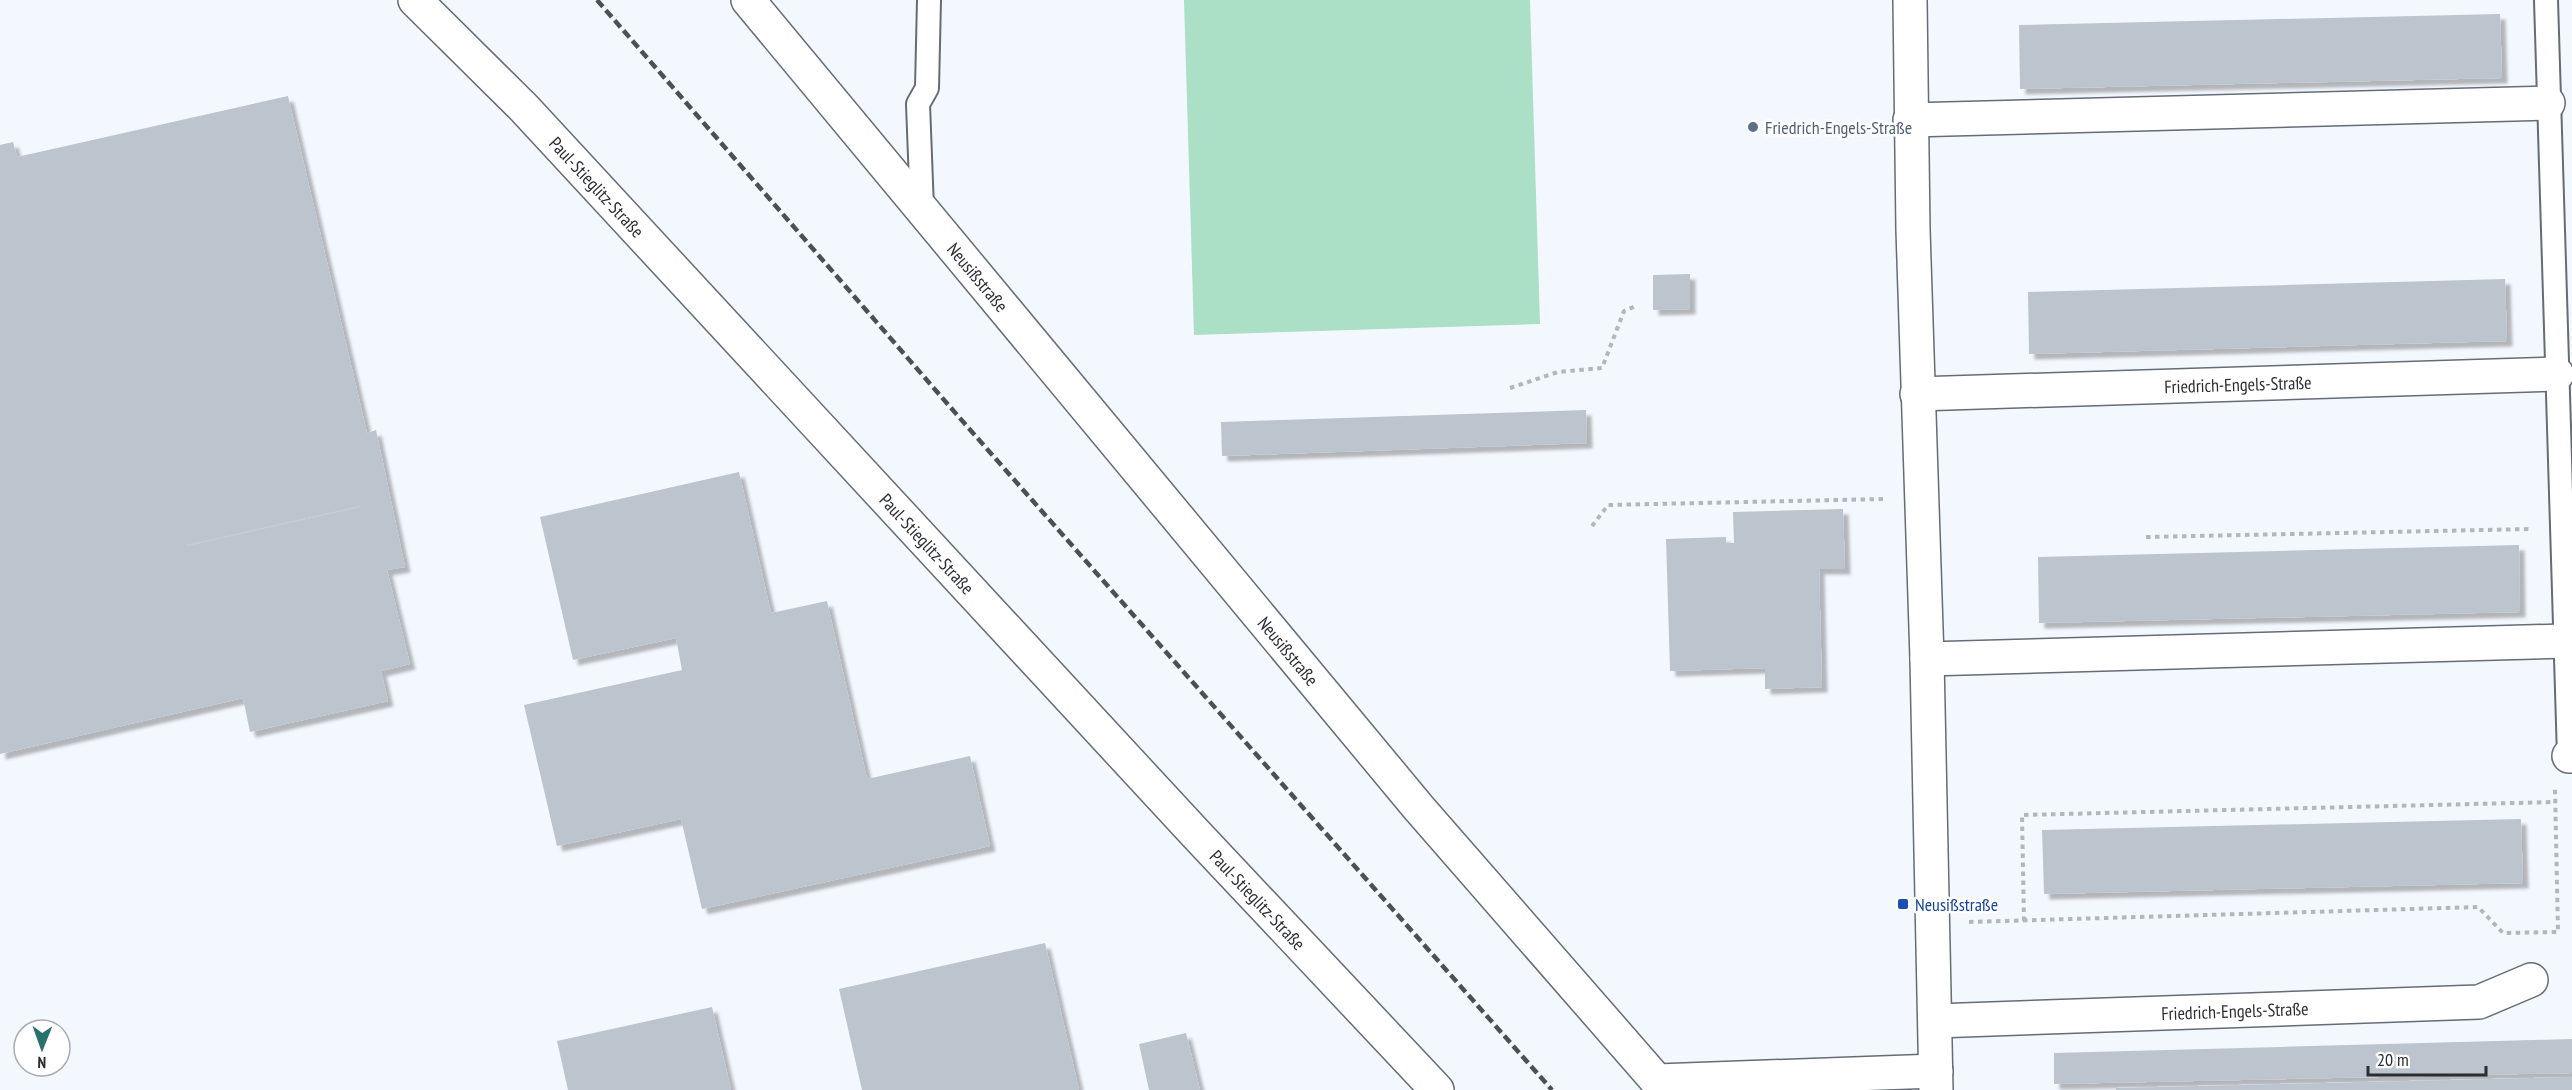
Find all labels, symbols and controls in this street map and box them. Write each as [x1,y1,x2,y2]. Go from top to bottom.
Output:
place label: Friedrich-Engels-Straße [1765,116,1912,139]
marker: Friedrich-Engels-Straße [1746,120,1760,134]
street label: Paul-Stieglitz-Straße [545,132,649,242]
street label: Neusißstraße [943,238,1013,316]
street label: Friedrich-Engels-Straße [2164,370,2312,398]
street label: Paul-Stieglitz-Straße [875,488,979,599]
street label: Neusißstraße [1253,612,1324,690]
street label: Paul-Stieglitz-Straße [1205,845,1310,955]
place label: Neusißstraße [1915,893,1998,916]
marker: Neusißstraße [1896,897,1910,911]
street label: Friedrich-Engels-Straße [2161,996,2309,1025]
north arrow [12,1018,72,1078]
scale bar [2368,1039,2486,1077]
text: 20 m [2377,1048,2409,1071]
text: N [37,1053,46,1073]

